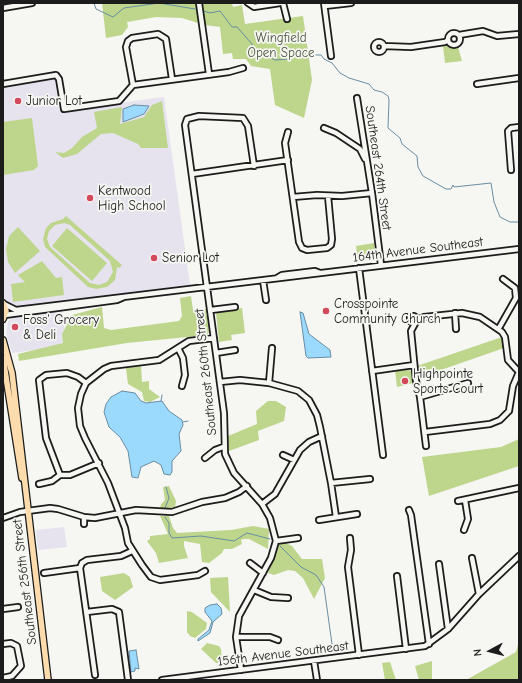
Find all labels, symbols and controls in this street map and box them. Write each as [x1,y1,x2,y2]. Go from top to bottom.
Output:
park label: Wingfield Open Space [248,30,314,61]
place label: Junior Lot [26,93,82,109]
marker: Junior Lot [13,96,23,106]
street label: Southeast 264th Street [362,105,394,231]
place label: Kentwood High School [98,183,166,214]
marker: Kentwood High School [85,193,95,203]
street label: 164th Avenue Southeast [352,234,484,266]
place label: Senior Lot [162,250,219,266]
marker: Senior Lot [149,253,159,263]
place label: Crosspointe Community Church [334,296,441,327]
marker: Crosspointe Community Church [321,306,331,316]
street label: Southeast 260th Street [192,308,220,436]
place label: Foss' Grocery & Deli [23,312,99,343]
marker: Foss' Grocery & Deli [10,322,20,332]
place label: Highpointe Sports Court [413,366,483,397]
marker: Highpointe Sports Court [400,376,410,386]
street label: Southeast 256th Street [10,518,40,646]
north arrow [470,631,510,671]
street label: 156th Avenue Southeast [217,638,349,670]
text: N [471,648,484,657]

